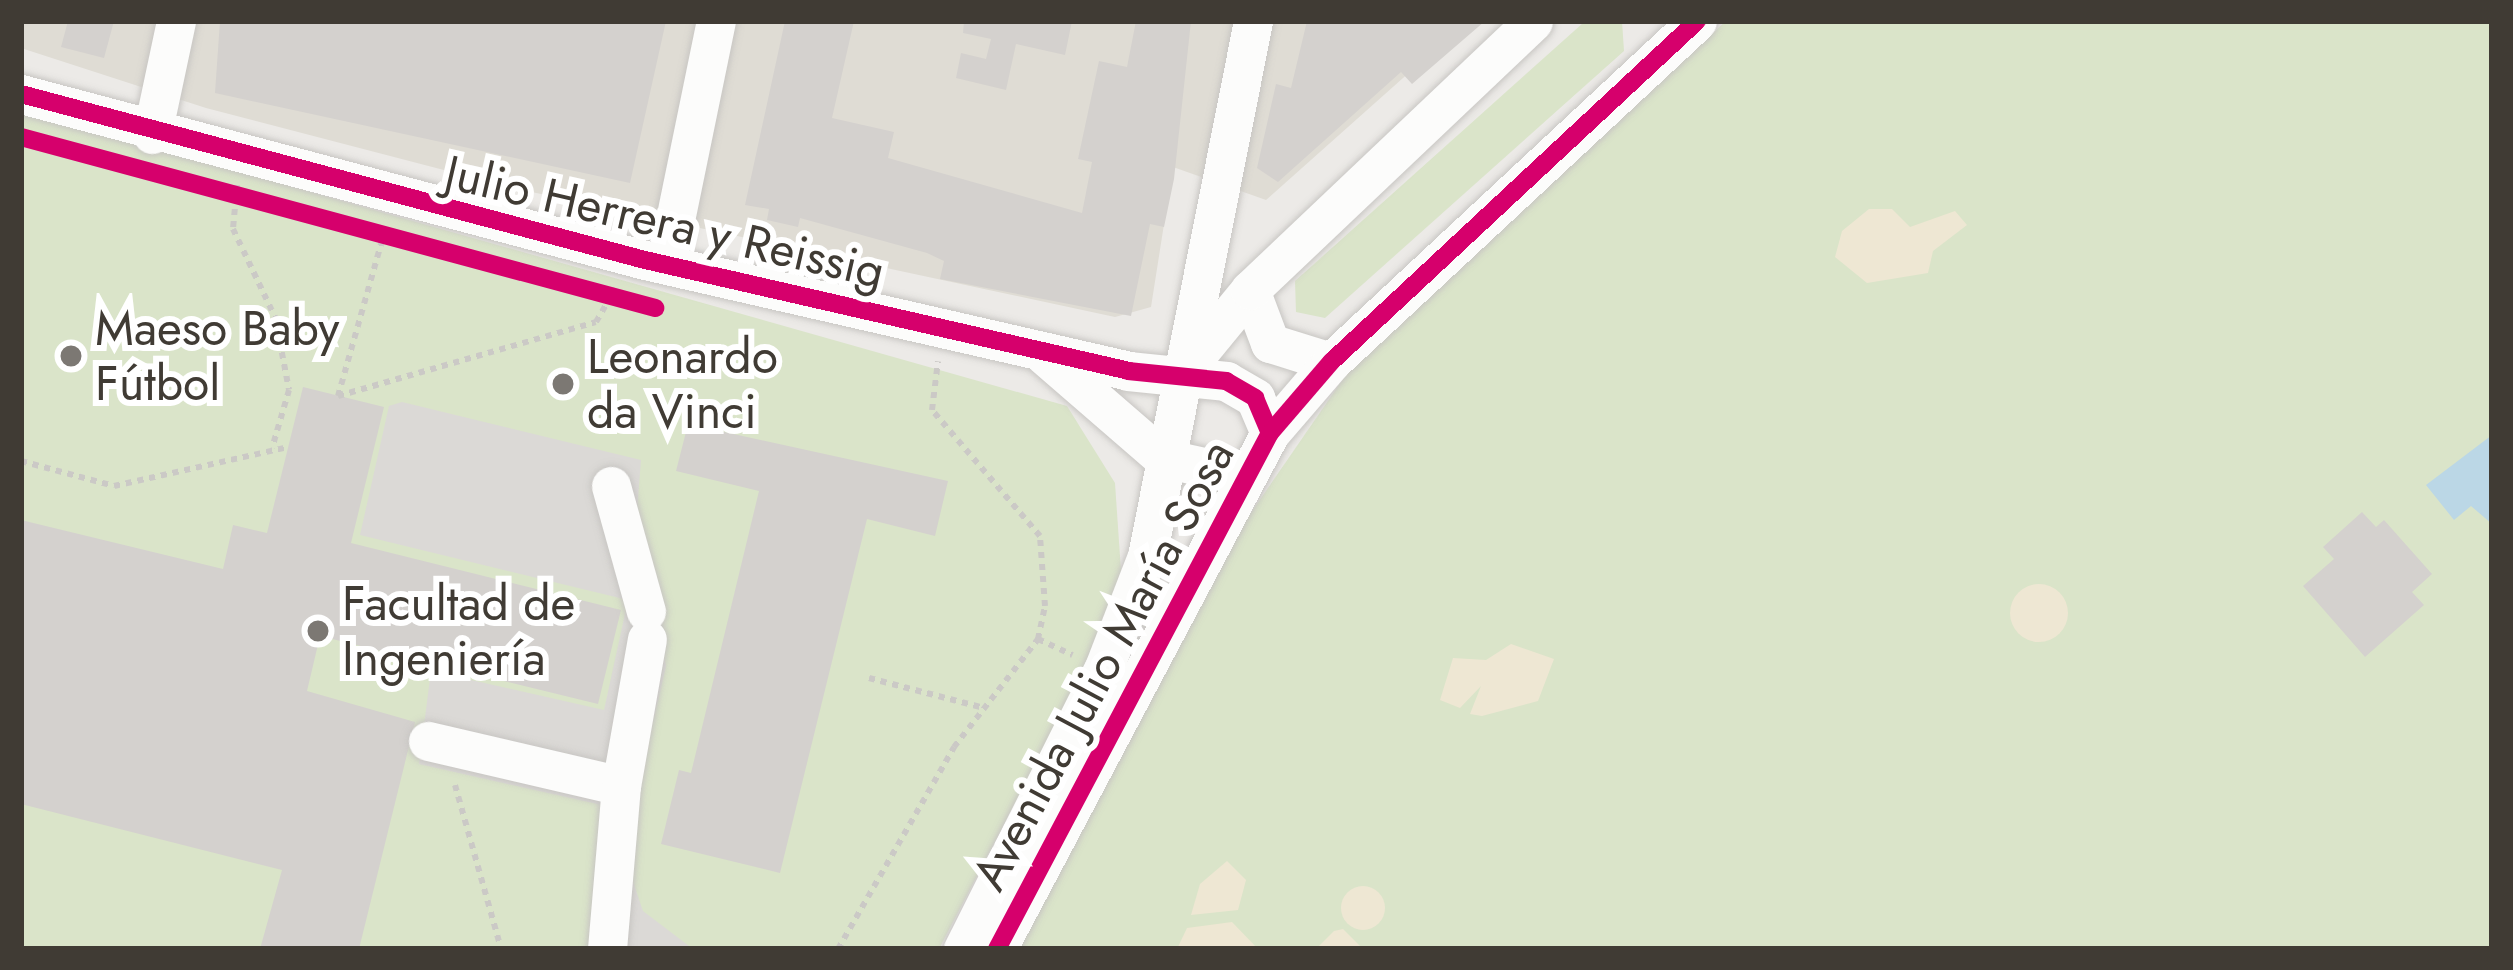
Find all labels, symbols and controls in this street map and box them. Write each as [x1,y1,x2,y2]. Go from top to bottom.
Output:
street label: Julio Herrera y Reissig [440,143,890,301]
place label: Maeso Baby Fútbol [95,299,339,412]
place label: Leonardo da Vinci [587,327,778,440]
marker: Maeso Baby Fútbol [58,343,84,369]
marker: Leonardo da Vinci [550,371,576,397]
street label: Avenida Julio María Sosa [960,430,1246,900]
place label: Facultad de Ingeniería [342,574,575,687]
marker: Facultad de Ingeniería [305,618,331,644]

